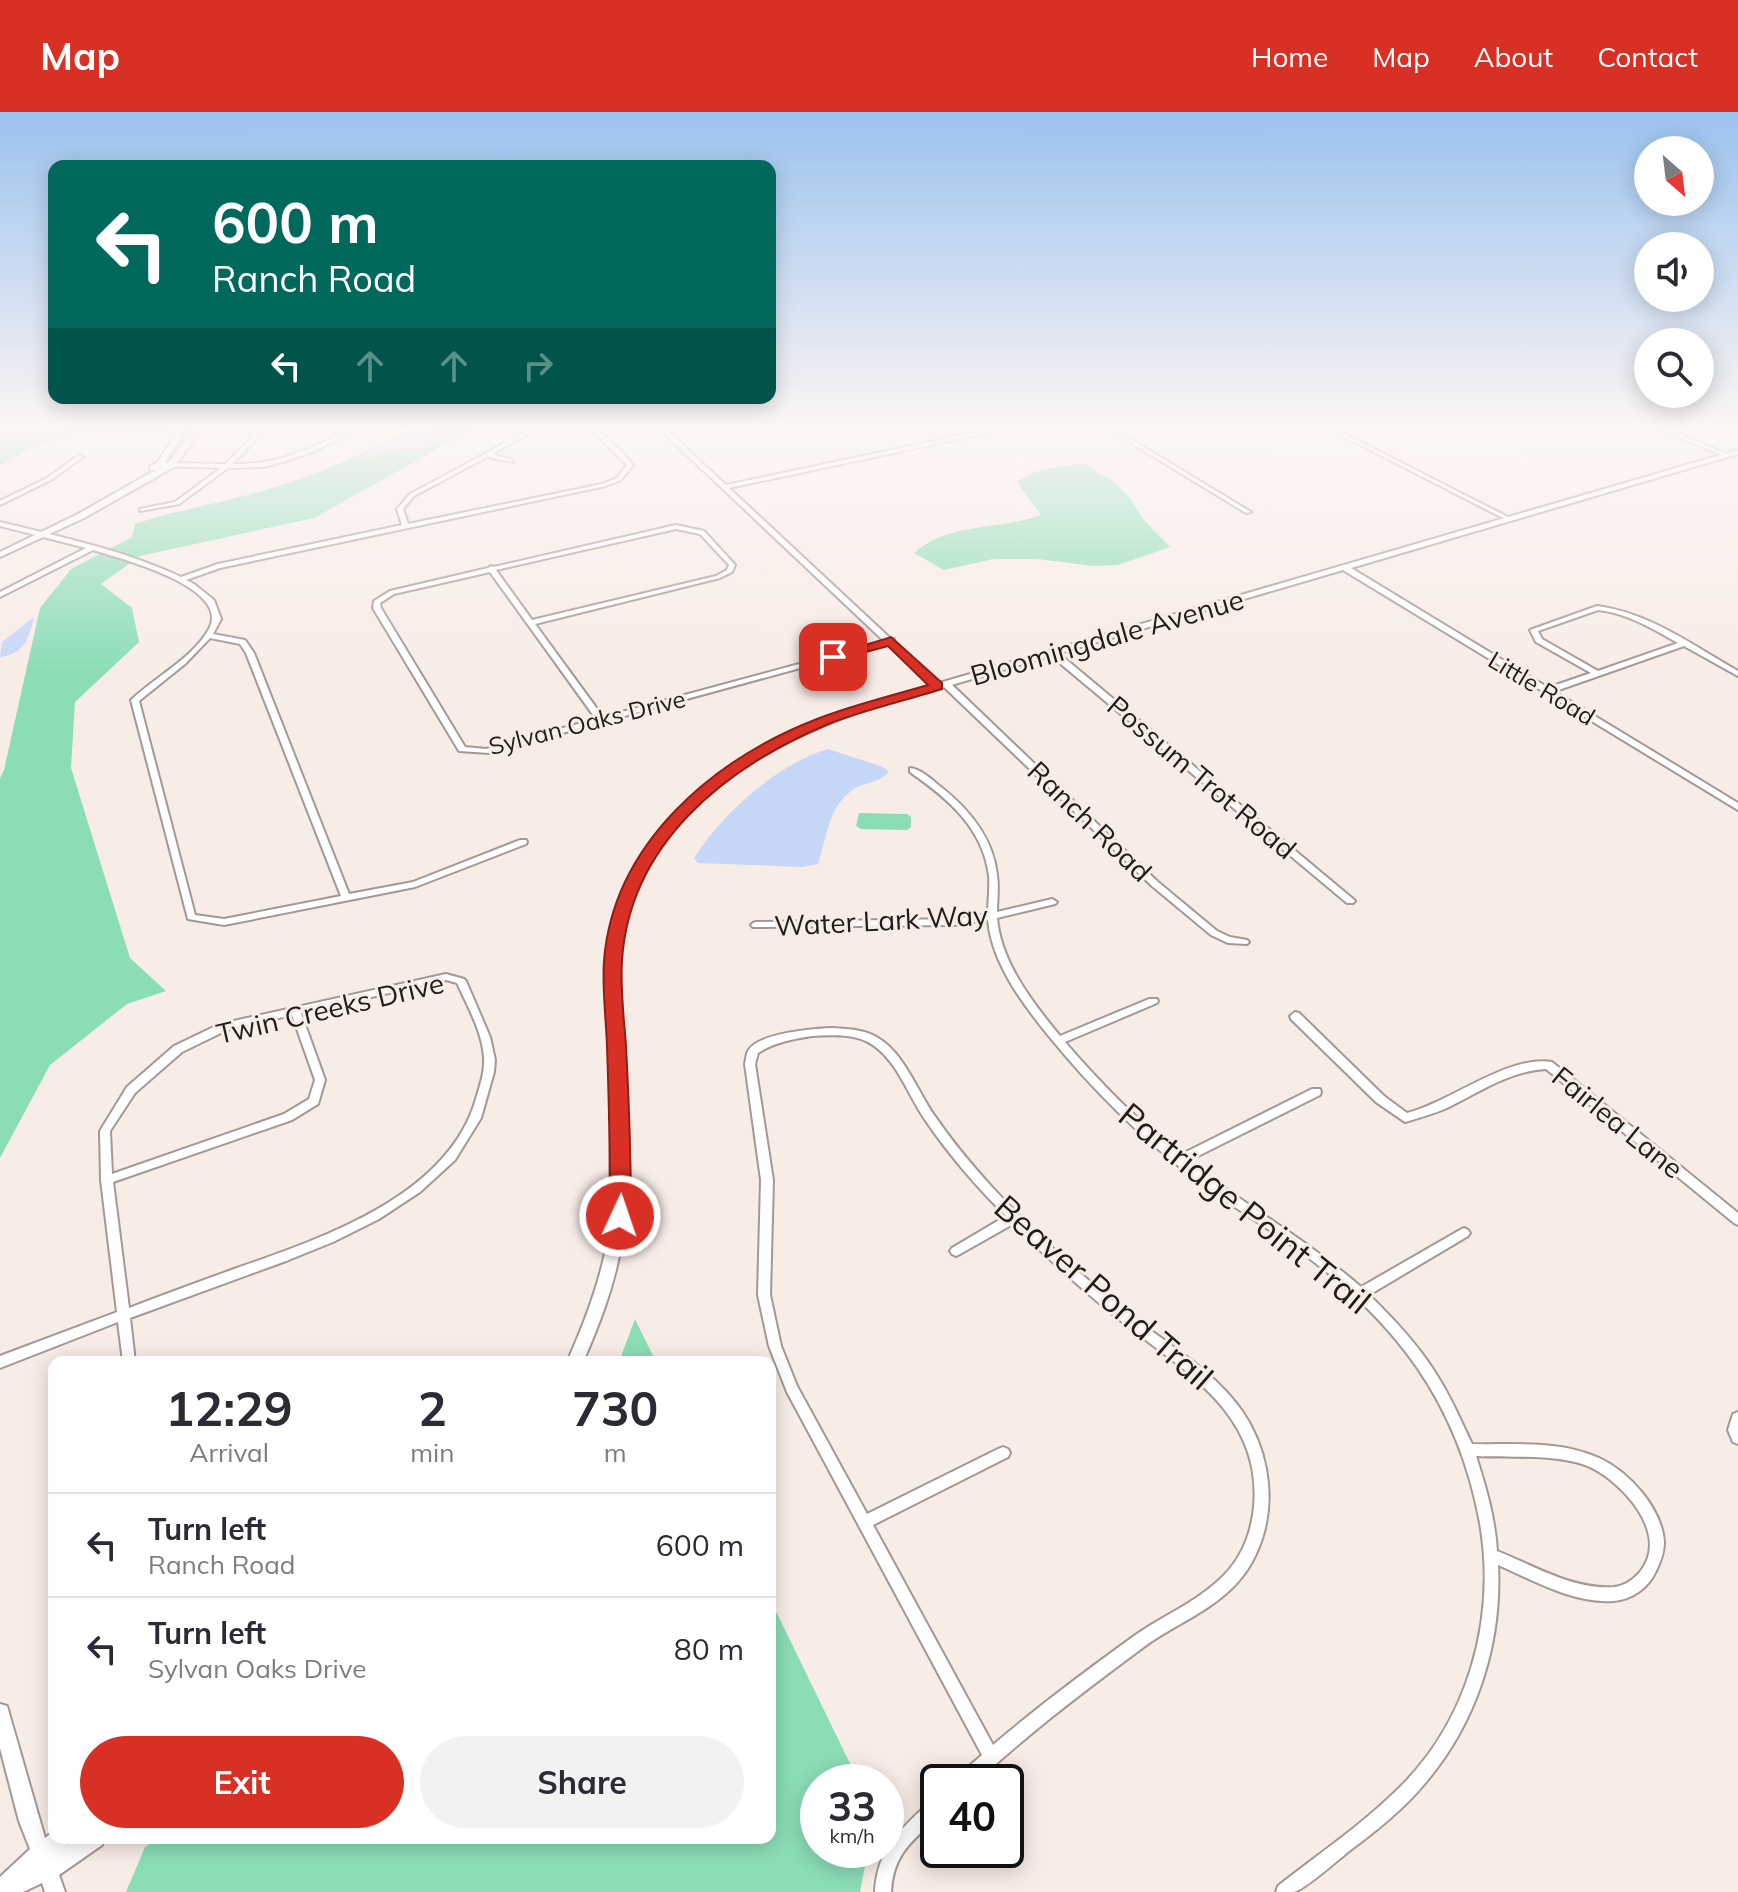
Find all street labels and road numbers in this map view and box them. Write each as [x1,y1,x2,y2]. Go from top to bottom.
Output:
street label: Bloomingdale Avenue [966,581,1248,693]
street label: Little Road [1483,644,1601,732]
street label: Sylvan Oaks Drive [486,683,688,761]
street label: Possum Trot Road [1100,688,1304,866]
street label: Ranch Road [1021,753,1159,889]
street label: Water Lark Way [773,897,989,943]
street label: Twin Creeks Drive [213,965,447,1051]
street label: Fairlea Lane [1545,1059,1691,1185]
street label: Partridge Point Trail [1110,1093,1380,1323]
street label: Beaver Pond Trail [986,1185,1222,1399]

